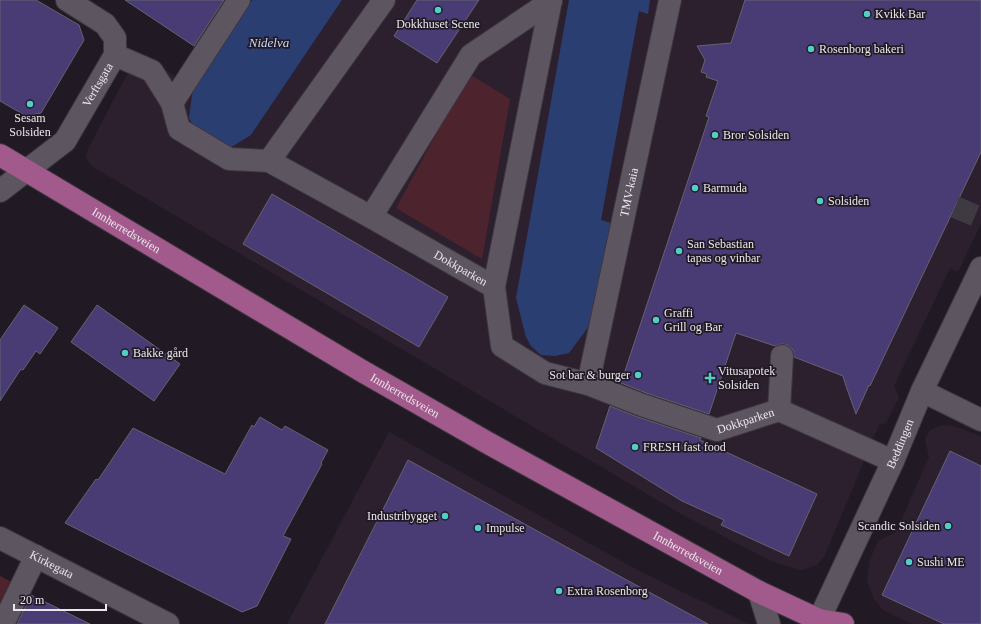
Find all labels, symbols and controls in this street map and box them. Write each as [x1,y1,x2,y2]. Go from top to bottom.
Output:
marker: Dokkhuset Scene [433,5,443,15]
place label: Kvikk Bar [875,7,925,21]
marker: Kvikk Bar [862,9,872,19]
place label: Dokkhuset Scene [396,17,480,31]
water label: Nidelva [248,35,290,50]
place label: Rosenborg bakeri [819,42,904,56]
marker: Rosenborg bakeri [806,44,816,54]
street label: Verftsgata [79,60,116,109]
marker: Sesam Solsiden [25,99,35,109]
place label: Sesam Solsiden [9,111,51,139]
place label: Bror Solsiden [723,128,789,142]
marker: Bror Solsiden [710,130,720,140]
street label: TMV-kaia [617,166,641,218]
place label: Barmuda [703,181,748,195]
marker: Barmuda [690,183,700,193]
place label: Solsiden [828,194,869,208]
marker: Solsiden [815,196,825,206]
street label: Innherredsveien [89,205,163,256]
place label: San Sebastian tapas og vinbar [687,237,760,265]
marker: San Sebastian tapas og vinbar [674,246,684,256]
street label: Dokkparken [432,247,490,289]
place label: Graffi Grill og Bar [664,306,722,334]
marker: Graffi Grill og Bar [651,315,661,325]
place label: Bakke gård [133,346,188,360]
marker: Bakke gård [120,348,130,358]
place label: Vitusapotek Solsiden [718,364,775,392]
place label: Sot bar & burger [549,368,630,382]
street label: Innherredsveien [368,370,442,421]
marker: Sot bar & burger [633,370,643,380]
marker: Vitusapotek Solsiden [705,373,715,383]
street label: Dokkparken [715,405,776,437]
street label: Beddingen [884,417,917,471]
place label: FRESH fast food [643,440,726,454]
marker: FRESH fast food [630,442,640,452]
place label: Industribygget [367,509,438,523]
marker: Industribygget [440,511,450,521]
place label: Scandic Solsiden [858,519,940,533]
place label: Impulse [486,521,525,535]
marker: Scandic Solsiden [943,521,953,531]
marker: Impulse [473,523,483,533]
street label: Innherredsveien [651,528,725,578]
street label: Kirkegata [27,547,76,582]
place label: Sushi ME [917,555,965,569]
marker: Sushi ME [904,557,914,567]
place label: Extra Rosenborg [567,584,648,598]
scale bar [14,586,106,612]
marker: Extra Rosenborg [554,586,564,596]
text: 20 m [20,593,45,607]

